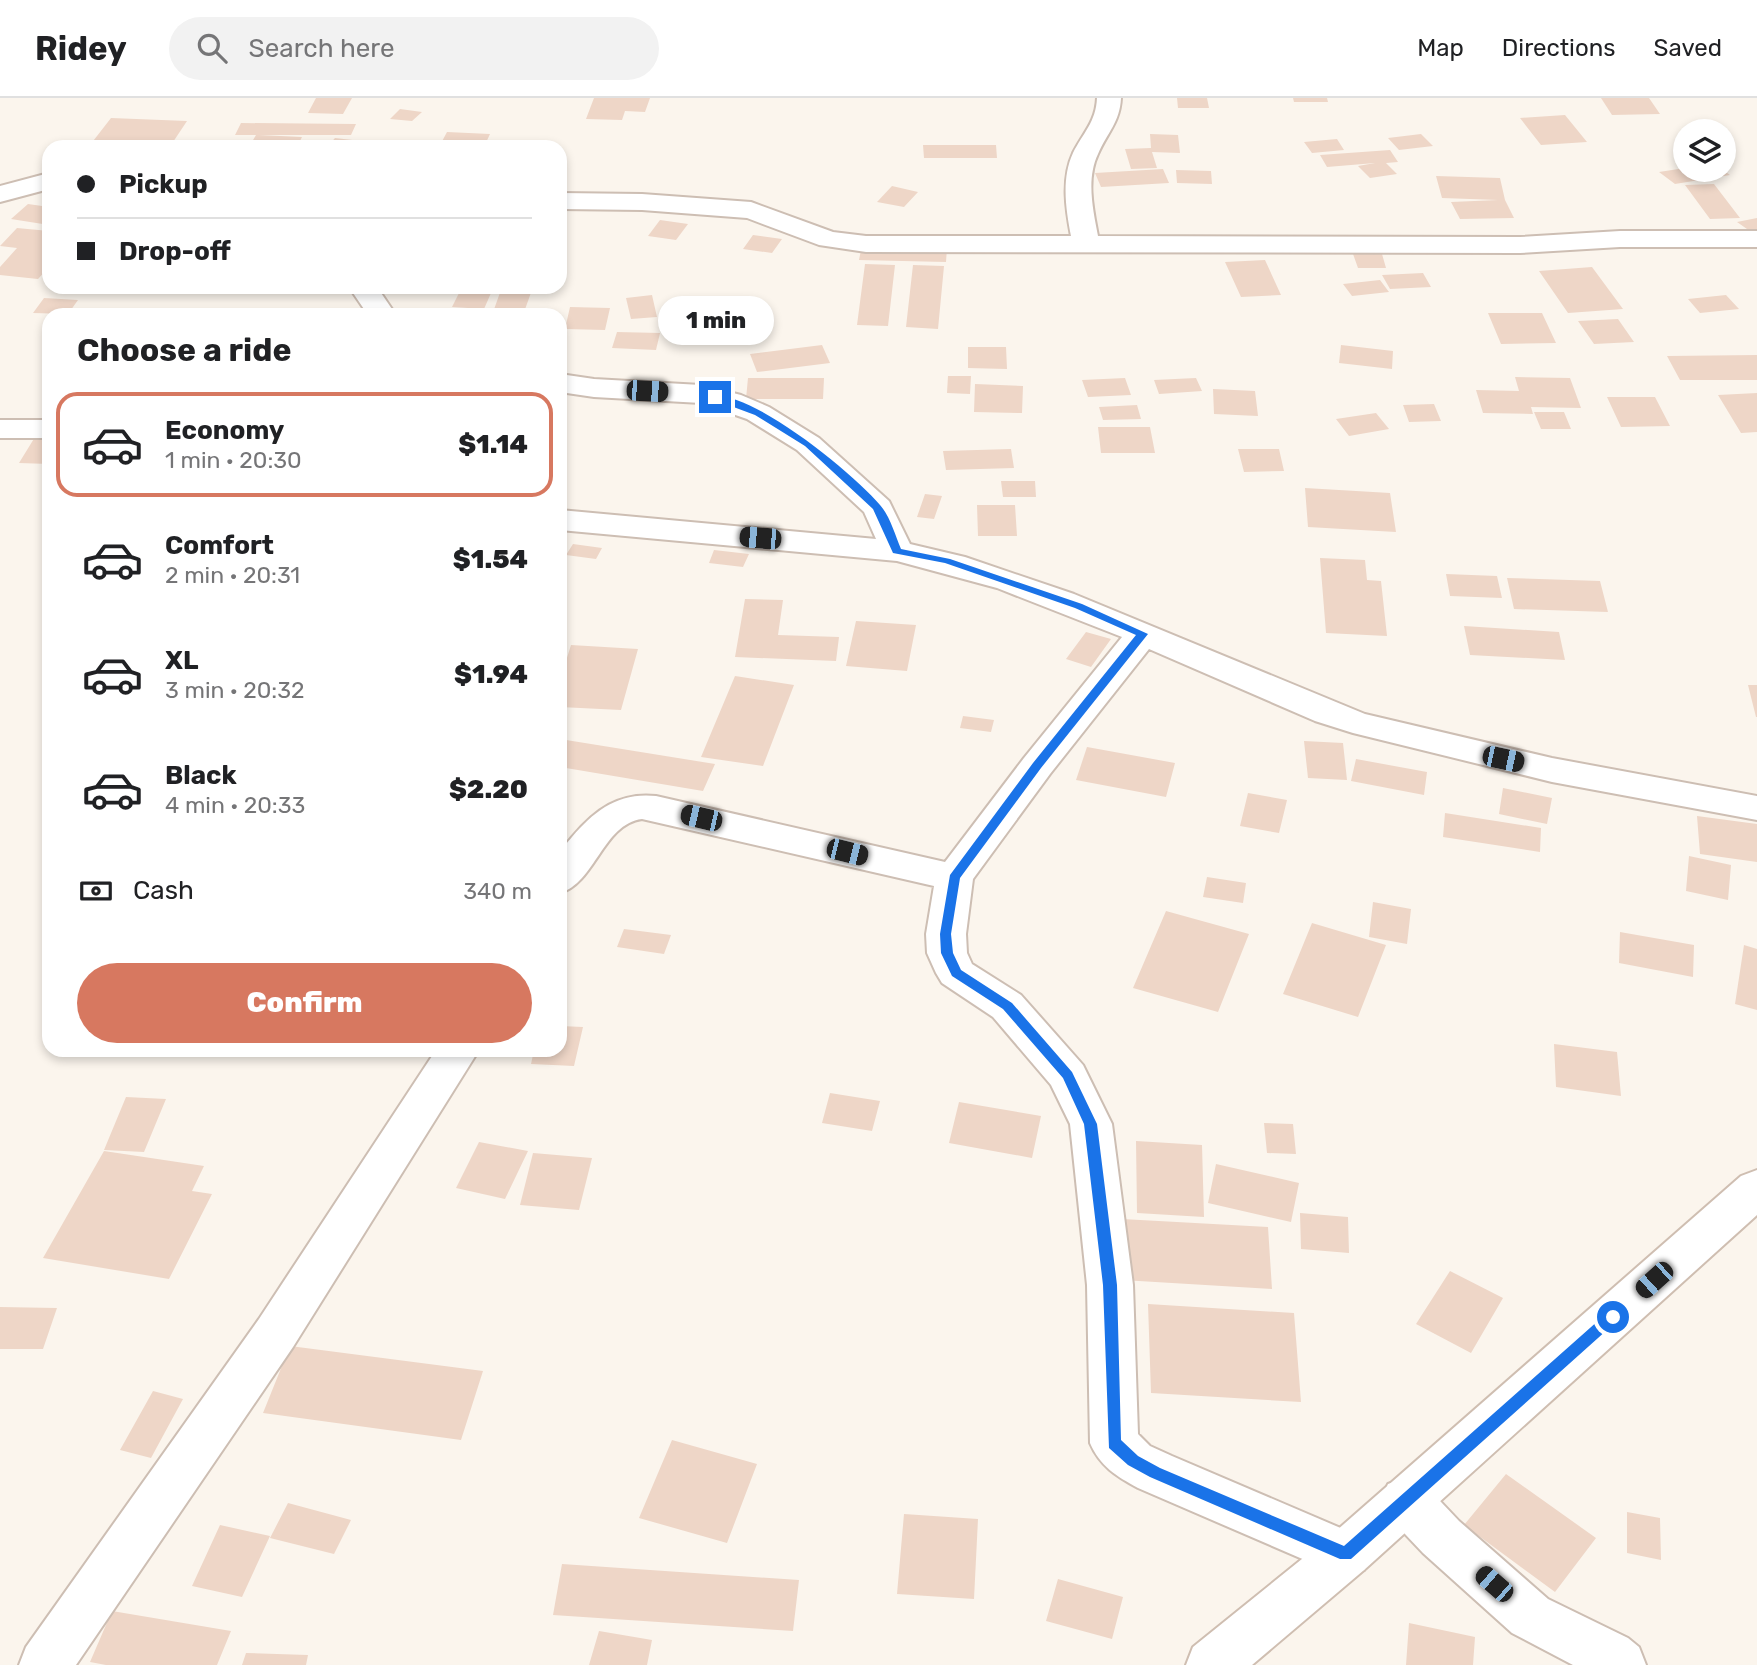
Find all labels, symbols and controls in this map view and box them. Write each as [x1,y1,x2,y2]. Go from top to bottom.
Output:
search box [169,17,659,80]
text: Ridey [35,29,127,68]
icon: search [193,29,231,67]
text: Search here [249,33,394,64]
text: Map [1417,34,1464,62]
text: Directions [1502,34,1615,62]
text: Saved [1653,34,1722,62]
map controls [1673,119,1736,182]
button: layers [1673,119,1736,182]
text: Pickup [119,169,208,200]
text: Drop-off [119,236,231,267]
callout: 1 min [657,296,773,344]
text: 1 min [686,306,746,334]
text: Choose a ride [77,331,291,369]
car [626,379,669,403]
route end [699,381,731,413]
icon: car [81,413,144,476]
text: Economy [165,415,284,446]
text: $1.14 [458,429,528,460]
text: 1 min · 20:30 [165,446,302,474]
car [739,526,782,550]
icon: car [81,528,144,591]
text: Comfort [165,530,274,561]
text: $1.54 [453,544,528,575]
text: 2 min · 20:31 [165,561,300,589]
icon: car [81,643,144,706]
text: XL [165,645,198,676]
text: $1.94 [454,659,528,690]
text: 3 min · 20:32 [165,676,305,704]
car [1481,744,1526,774]
icon: car [81,758,144,821]
text: Black [165,760,237,791]
text: $2.20 [449,774,528,805]
text: 4 min · 20:33 [165,791,305,819]
car [679,803,724,833]
car [825,837,870,867]
icon: cash [77,872,115,910]
text: Cash [133,875,194,906]
text: 340 m [463,877,532,905]
button: Confirm [77,963,532,1043]
car [1632,1258,1677,1302]
route start [1597,1301,1629,1333]
car [1472,1562,1517,1606]

